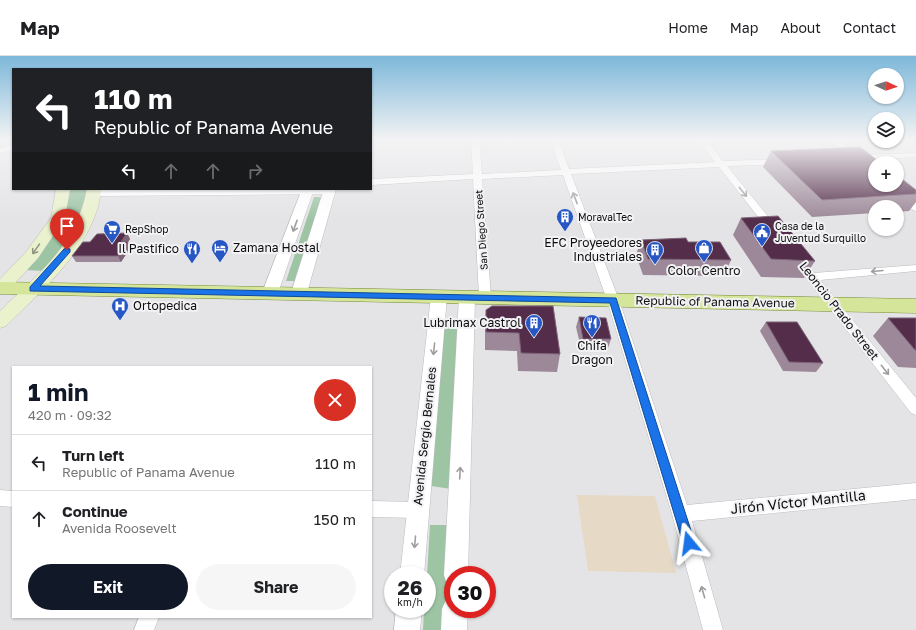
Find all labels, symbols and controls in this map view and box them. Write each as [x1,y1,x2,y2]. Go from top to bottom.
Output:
text: Map [20,16,60,39]
text: Home [668,19,708,36]
text: Map [730,19,758,36]
text: About [780,19,821,36]
text: Contact [843,19,896,36]
north arrow [868,68,904,104]
map controls [868,68,904,236]
text: 110 m [94,82,173,115]
icon: left [28,84,80,136]
button: layers [868,112,904,148]
text: Republic of Panama Avenue [94,116,333,138]
button: + [868,156,904,192]
icon: left [118,160,140,182]
icon: ahead [160,160,182,182]
icon: ahead [202,160,224,182]
icon: right [244,160,266,182]
one-way arrow [738,186,747,197]
street label: San Diego Street [472,189,490,271]
one-way arrow [570,193,578,205]
button: − [868,200,904,236]
building icon: MoravalTec [555,207,575,232]
pin [50,209,84,250]
place label: MoravalTec [578,211,633,223]
icon: arrive [56,215,78,237]
supermarket icon: RepShop [102,219,122,244]
one-way arrow [290,219,298,231]
place label: Casa de la Juventud Surquillo [775,220,866,244]
public building icon: Casa de la Juventud Surquillo [752,222,772,247]
place label: RepShop [125,223,168,235]
place label: EFC Proyeedores Industriales [544,235,642,264]
hotel icon: Zamana Hostal [210,238,230,263]
shop icon: Color Centro [694,238,714,263]
restaurant icon: Il Pastifico [182,239,202,264]
place label: Zamana Hostal [233,240,320,255]
building icon: EFC Proyeedores Industriales [645,240,665,265]
place label: Il Pastifico [118,241,179,256]
one-way arrow [32,243,40,254]
street label: Leoncio Prado Street [796,259,883,363]
place label: Color Centro [668,263,740,278]
one-way arrow [871,267,884,275]
street label: Republic of Panama Avenue [635,293,795,310]
hospital icon: Ortopedica [110,296,130,321]
place label: Ortopedica [133,298,197,313]
building icon: Lubrimax Castrol [524,313,544,338]
restaurant icon: Chifa Dragon [582,313,602,338]
place label: Lubrimax Castrol [423,315,521,330]
place label: Chifa Dragon [571,338,613,367]
one-way arrow [430,342,437,355]
one-way arrow [881,364,889,375]
street label: Avenida Sergio Bernales [410,366,439,506]
text: 1 min [28,377,88,406]
button: close [314,379,356,421]
text: 420 m · 09:32 [28,407,112,423]
text: Turn left [62,446,124,464]
icon: left [28,452,50,474]
text: 110 m [315,454,356,472]
text: Republic of Panama Avenue [62,464,235,480]
one-way arrow [456,467,464,480]
street label: Jirón Víctor Mantilla [730,486,866,517]
text: Continue [62,502,128,520]
icon: ahead [28,508,50,530]
text: 150 m [314,510,356,528]
text: Avenida Roosevelt [62,520,177,536]
position arrow [668,522,710,564]
one-way arrow [411,535,418,548]
button: Exit [28,564,188,610]
button: Share [196,564,356,610]
speed limit sign: 30 [444,566,496,618]
text: 26 [398,575,422,599]
one-way arrow [699,586,706,599]
text: km/h [397,596,423,608]

